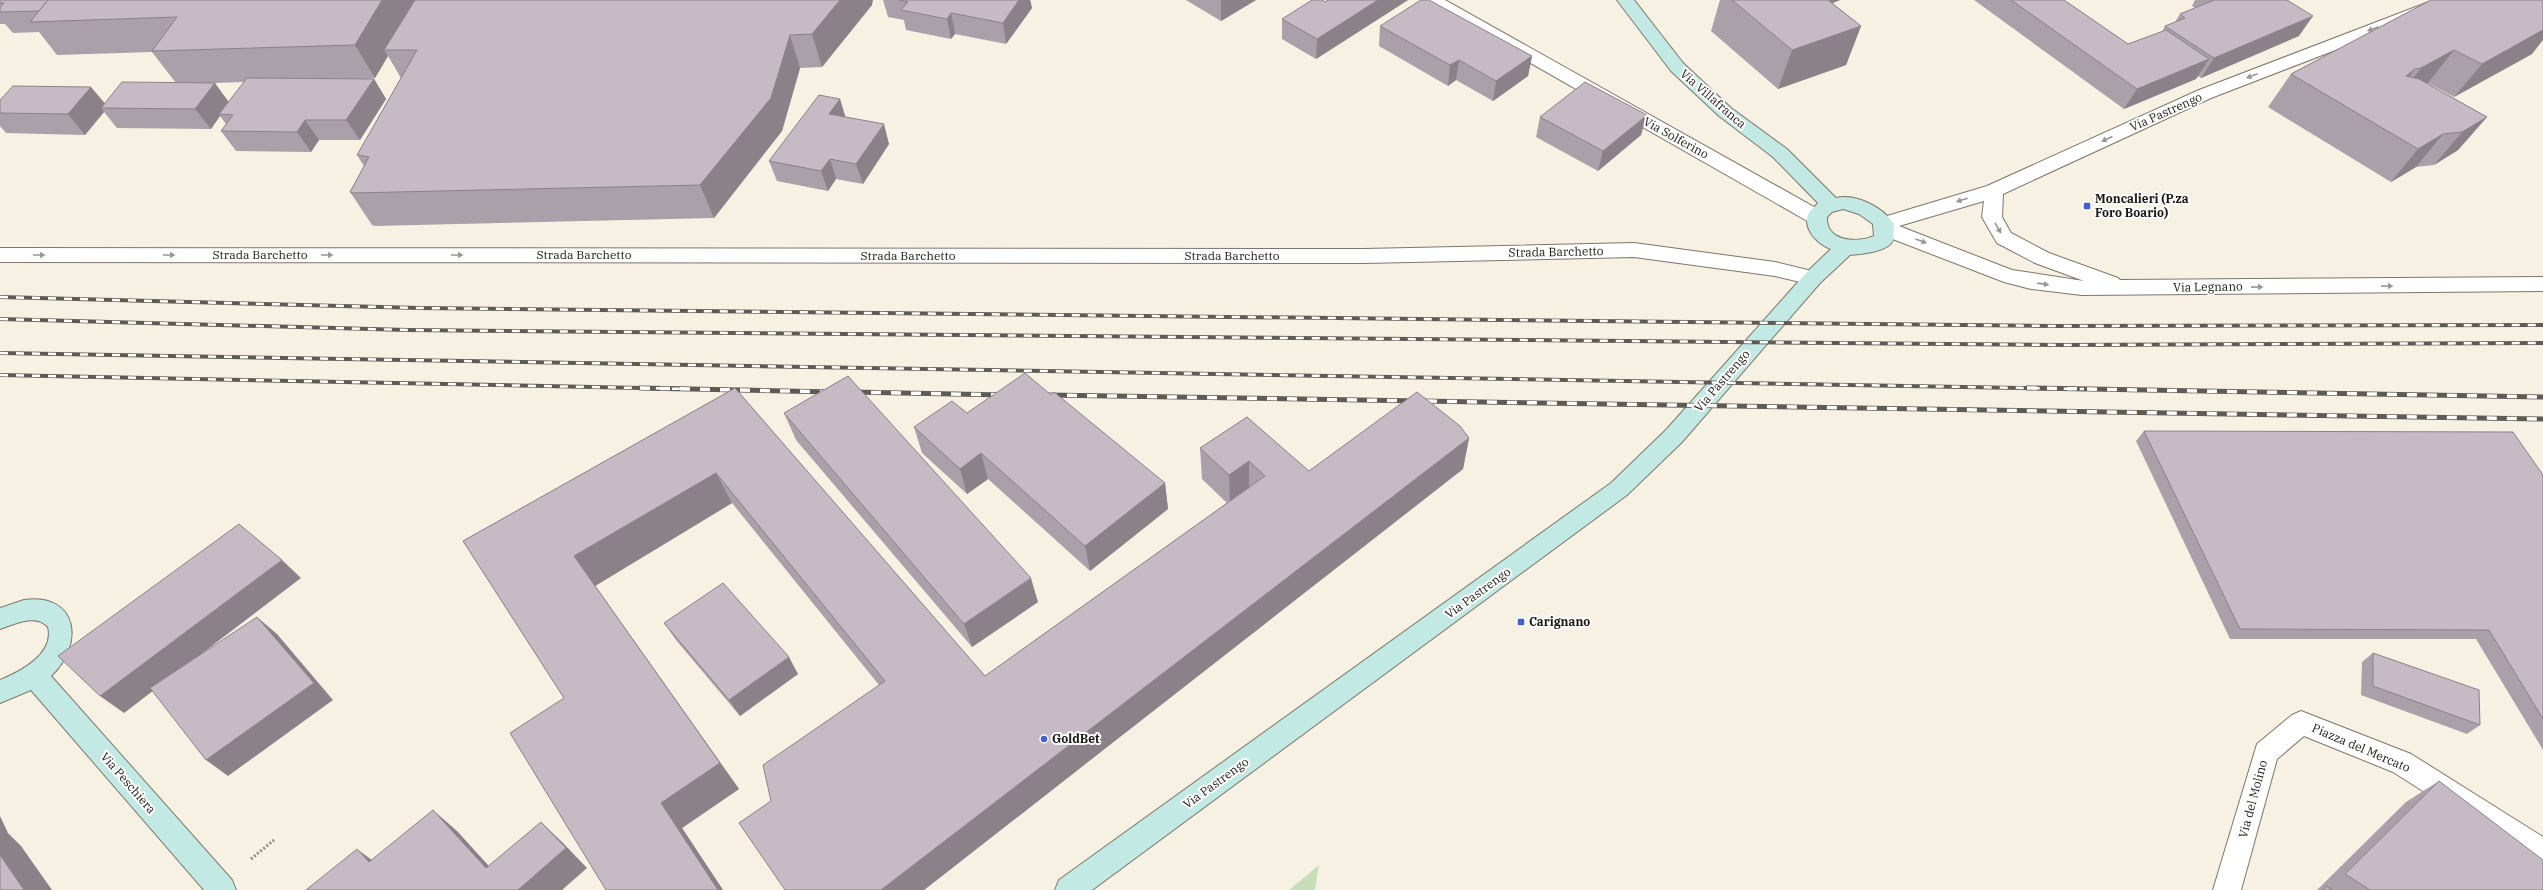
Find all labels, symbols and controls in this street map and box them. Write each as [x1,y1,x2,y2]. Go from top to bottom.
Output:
one-way arrow [2367,27,2379,33]
street label: Via Villafranca [1677,66,1750,132]
one-way arrow [2246,74,2258,80]
street label: Via Pastrengo [2127,89,2204,134]
street label: Via Solferino [1641,113,1712,162]
one-way arrow [2101,136,2113,142]
place label: Moncalieri (P.za Foro Boario) [2095,191,2189,220]
one-way arrow [1955,197,1967,203]
marker: Moncalieri (P.za Foro Boario) [2082,201,2092,211]
one-way arrow [1995,222,2002,234]
one-way arrow [1915,239,1927,245]
street label: Strada Barchetto [1508,243,1604,260]
street label: Strada Barchetto [213,247,308,262]
street label: Strada Barchetto [537,247,632,262]
street label: Strada Barchetto [861,248,956,263]
street label: Strada Barchetto [1185,248,1280,263]
one-way arrow [33,252,46,258]
one-way arrow [163,252,176,258]
one-way arrow [321,252,334,258]
one-way arrow [451,252,464,258]
street label: Via Legnano [2173,278,2243,295]
one-way arrow [2037,281,2049,287]
one-way arrow [2381,283,2394,289]
one-way arrow [2251,284,2264,290]
street label: Via Pastrengo [1691,346,1753,415]
street label: Via Pastrengo [1442,564,1514,621]
place label: Carignano [1529,614,1590,629]
marker: Carignano [1516,617,1526,627]
street label: Piazza del Mercato [2310,720,2413,775]
place label: GoldBet [1052,731,1100,746]
marker: GoldBet [1039,734,1049,744]
street label: Via Peschiera [98,749,159,817]
street label: Via Pastrengo [1180,754,1252,811]
street label: Via del Molino [2235,758,2270,839]

